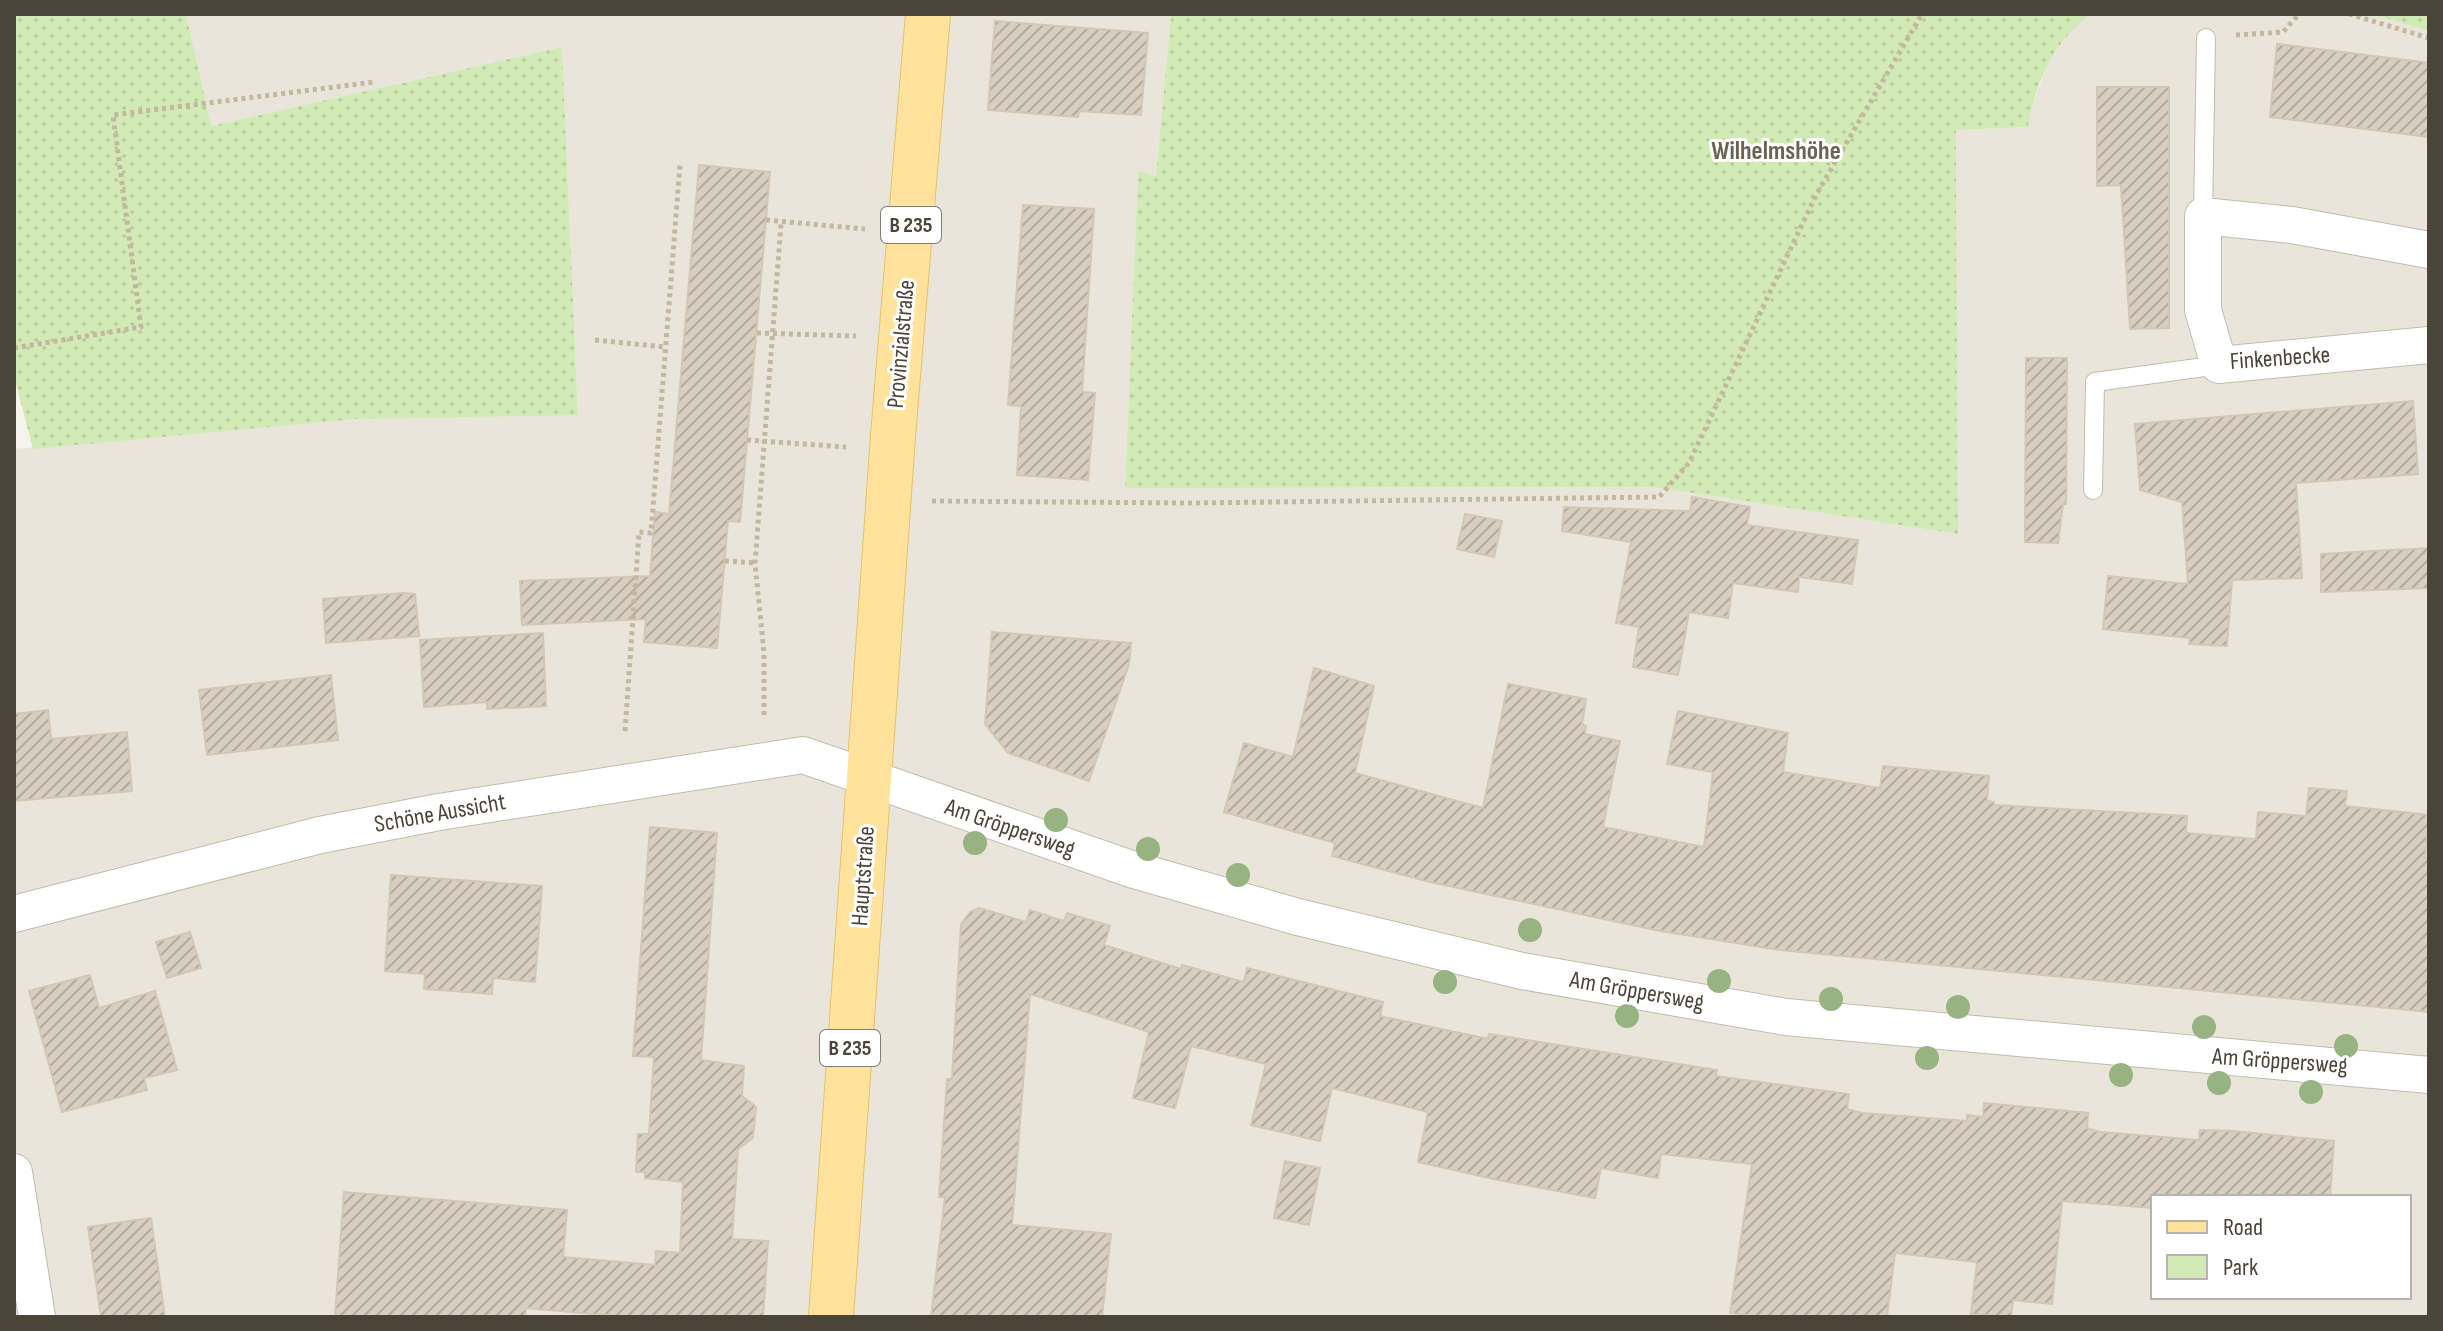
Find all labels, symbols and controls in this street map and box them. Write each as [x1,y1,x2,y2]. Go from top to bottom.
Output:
district label: Wilhelmshöhe [1711,136,1841,167]
road number: B 235 [881,207,941,243]
street label: Provinzialstraße [881,279,921,409]
street label: Finkenbecke [2229,340,2331,376]
street label: Schöne Aussicht [372,787,508,839]
street label: Am Gröppersweg [940,792,1079,864]
street label: Hauptstraße [845,825,881,927]
street label: Am Gröppersweg [1567,965,1706,1017]
road number: B 235 [820,1030,880,1066]
street label: Am Gröppersweg [2210,1042,2349,1080]
legend [2151,1195,2411,1299]
text: Road [2223,1213,2263,1242]
text: Park [2223,1253,2258,1282]

